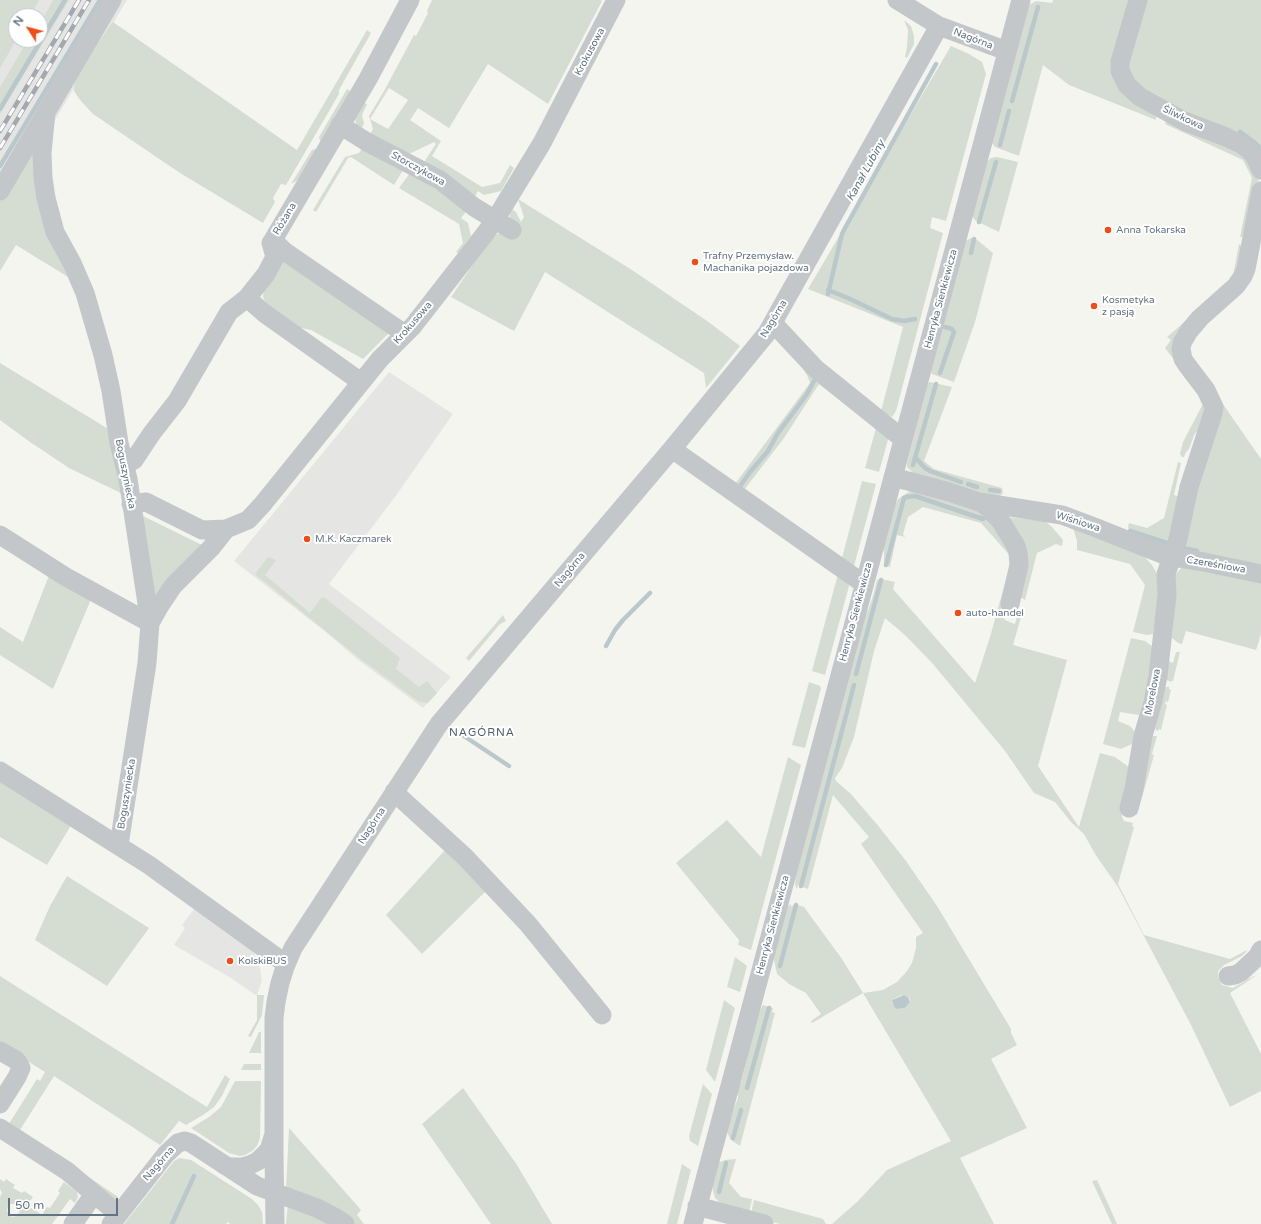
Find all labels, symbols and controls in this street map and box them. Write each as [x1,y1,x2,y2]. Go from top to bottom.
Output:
north arrow [8,8,48,48]
text: N [11,14,27,29]
street label: Krokusowa [572,26,608,78]
street label: Nagórna [951,26,995,52]
street label: Śliwkowa [1161,103,1205,133]
water label: Kanał Lubiny [844,138,888,204]
street label: Storczykowa [389,149,447,189]
street label: Różana [271,201,299,237]
place label: Anna Tokarska [1116,224,1186,236]
marker: Anna Tokarska [1103,225,1113,235]
street label: Henryka Sienkiewicza [922,248,960,350]
place label: Trafny Przemysław. Machanika pojazdowa [703,250,809,274]
marker: Trafny Przemysław. Machanika pojazdowa [690,257,700,267]
place label: Kosmetyka z pasją [1102,294,1155,318]
street label: Nagórna [758,298,790,340]
street label: Krokusowa [391,299,435,347]
marker: Kosmetyka z pasją [1089,301,1099,311]
street label: Boguszyniecka [112,438,138,510]
street label: Wiśniowa [1055,509,1101,535]
place label: M.K. Kaczmarek [315,533,391,545]
marker: M.K. Kaczmarek [302,534,312,544]
street label: Nagórna [552,550,588,590]
street label: Czereśniowa [1186,554,1246,576]
street label: Henryka Sienkiewicza [837,561,875,663]
place label: auto-handel [966,607,1024,619]
marker: auto-handel [953,608,963,618]
street label: Morelowa [1143,668,1163,716]
district label: NAGÓRNA [449,726,515,740]
street label: Boguszyniecka [116,758,138,830]
street label: Nagórna [356,805,388,847]
street label: Henryka Sienkiewicza [754,874,792,976]
place label: KolskiBUS [238,955,287,967]
marker: KolskiBUS [225,956,235,966]
street label: Nagórna [141,1144,177,1184]
scale bar [10,1190,120,1216]
text: 50 m [15,1198,44,1212]

